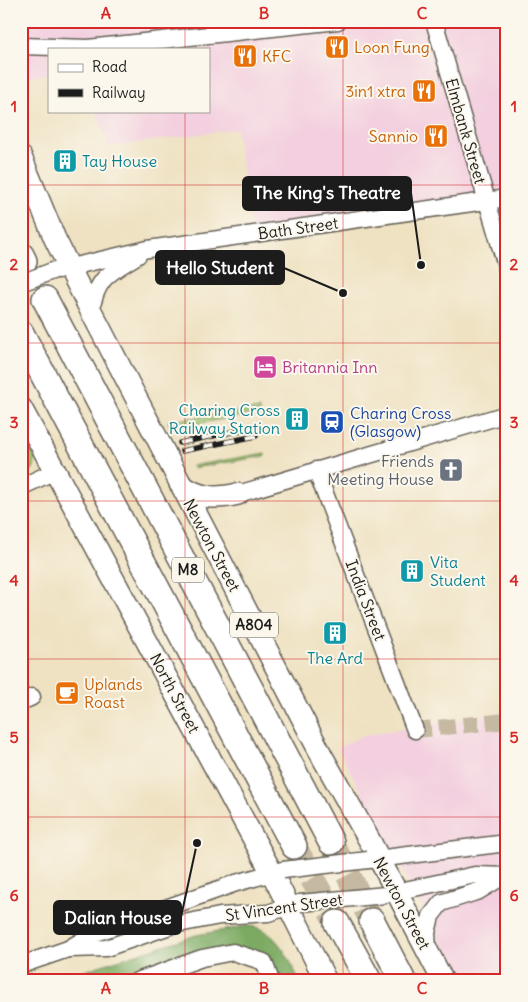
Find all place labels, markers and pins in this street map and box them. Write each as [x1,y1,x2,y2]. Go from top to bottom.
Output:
restaurant icon: Loon Fung [324,34,350,60]
place label: Loon Fung [354,37,430,57]
restaurant icon: KFC [232,43,258,69]
place label: KFC [262,46,291,66]
restaurant icon: 3in1 xtra [411,78,437,104]
place label: 3in1 xtra [345,81,406,101]
restaurant icon: Sannio [423,123,449,149]
place label: Sannio [369,126,418,146]
building icon: Tay House [52,148,78,174]
place label: Tay House [82,151,157,171]
callout: The King's Theatre [243,177,411,210]
callout: Hello Student [156,251,284,284]
hotel icon: Britannia Inn [252,354,278,380]
place label: Britannia Inn [282,357,378,377]
place label: Charing Cross Railway Station [169,400,280,438]
place label: Charing Cross (Glasgow) [350,403,451,441]
building icon: Charing Cross Railway Station [284,406,310,432]
station icon: Charing Cross (Glasgow) [319,409,345,435]
place label: Friends Meeting House [327,451,434,489]
church icon: Friends Meeting House [438,457,464,483]
place label: Vita Student [430,552,486,590]
building icon: Vita Student [399,558,425,584]
building icon: The Ard [322,620,348,646]
place label: The Ard [307,648,363,668]
place label: Uplands Roast [84,674,143,712]
cafe icon: Uplands Roast [54,680,80,706]
callout: Dalian House [54,901,181,934]

